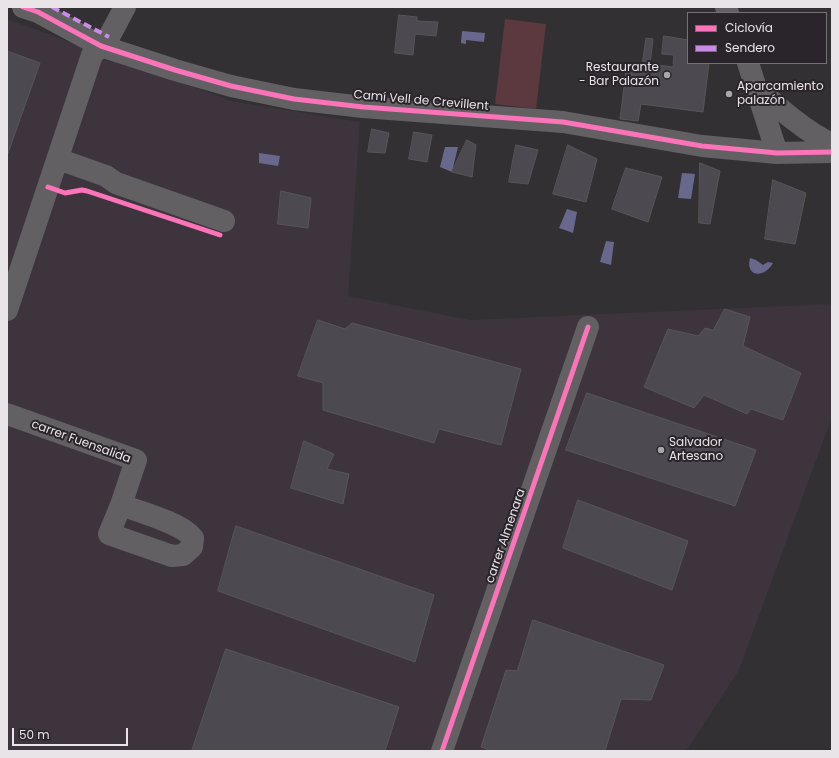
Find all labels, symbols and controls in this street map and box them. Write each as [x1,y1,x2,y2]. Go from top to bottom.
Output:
legend [687,12,827,64]
text: Ciclovía [725,19,773,36]
text: Sendero [725,39,775,56]
place label: Restaurante - Bar Palazón [579,61,659,89]
marker: Restaurante - Bar Palazón [662,70,672,80]
place label: Aparcamiento palazón [737,80,824,108]
street label: Camí Vell de Crevillent [353,88,489,114]
marker: Aparcamiento palazón [724,89,734,99]
street label: carrer Fuensalida [29,417,133,467]
place label: Salvador Artesano [669,436,723,464]
marker: Salvador Artesano [656,445,666,455]
street label: carrer Almenara [483,487,529,585]
scale bar [14,720,130,746]
text: 50 m [19,726,50,743]

